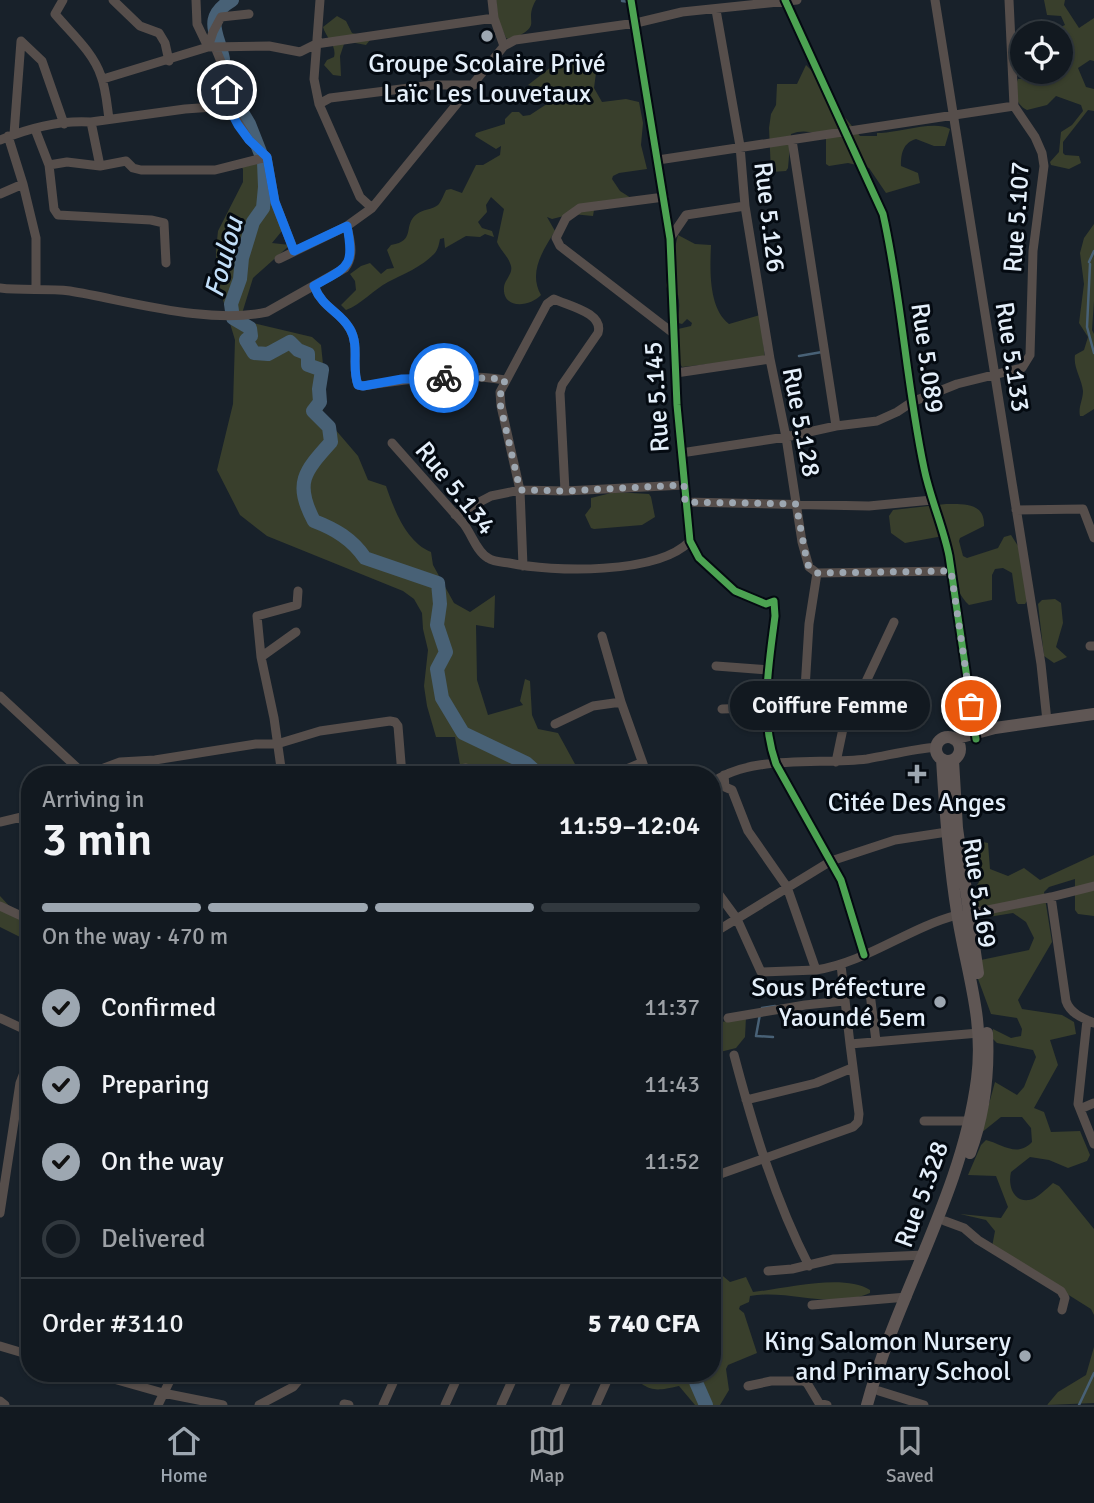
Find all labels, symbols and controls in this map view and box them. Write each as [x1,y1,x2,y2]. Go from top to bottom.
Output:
map controls [1010,21,1073,84]
button: locate [1010,21,1073,84]
marker: Groupe Scolaire Privé Laïc Les Louvetaux [479,28,495,44]
place label: Groupe Scolaire Privé Laïc Les Louvetaux [368,48,606,110]
pin [197,60,257,120]
icon: home [208,71,246,109]
street label: Rue 5.126 [746,160,792,274]
street label: Rue 5.107 [997,161,1037,274]
water label: Foulou [197,212,251,301]
street label: Rue 5.133 [988,300,1036,414]
street label: Rue 5.089 [903,301,951,415]
street label: Rue 5.145 [637,340,677,453]
courier [409,343,479,413]
icon: bike [425,359,463,397]
street label: Rue 5.128 [775,365,827,480]
street label: Rue 5.134 [408,435,503,542]
pin [941,676,1001,736]
callout: Coiffure Femme [730,682,929,730]
icon: bag [952,687,990,725]
text: Coiffure Femme [752,691,908,720]
marker: Citée Des Anges [907,764,927,784]
text: Arriving in [42,785,144,814]
place label: Citée Des Anges [828,787,1006,819]
text: 11:59–12:04 [559,810,700,842]
text: 3 min [42,812,152,868]
street label: Rue 5.169 [955,836,1003,950]
text: On the way · 470 m [42,922,228,951]
place label: Sous Préfecture Yaoundé 5em [751,972,926,1034]
icon: check [42,989,80,1027]
text: Confirmed [101,992,216,1024]
text: 11:37 [644,993,700,1022]
marker: Sous Préfecture Yaoundé 5em [932,994,948,1010]
icon: check [42,1066,80,1104]
text: Preparing [101,1069,209,1101]
text: 11:43 [644,1070,700,1099]
street label: Rue 5.328 [888,1137,956,1252]
icon: check [42,1143,80,1181]
text: On the way [101,1146,224,1178]
text: 11:52 [644,1147,700,1176]
text: Delivered [101,1223,206,1255]
text: Order #3110 [42,1308,183,1340]
text: 5 740 CFA [588,1308,700,1340]
place label: King Salomon Nursery and Primary School [764,1326,1011,1388]
marker: King Salomon Nursery and Primary School [1017,1348,1033,1364]
tab: Home [160,1422,207,1488]
tab: Map [528,1422,566,1488]
tab: Saved [886,1422,934,1488]

